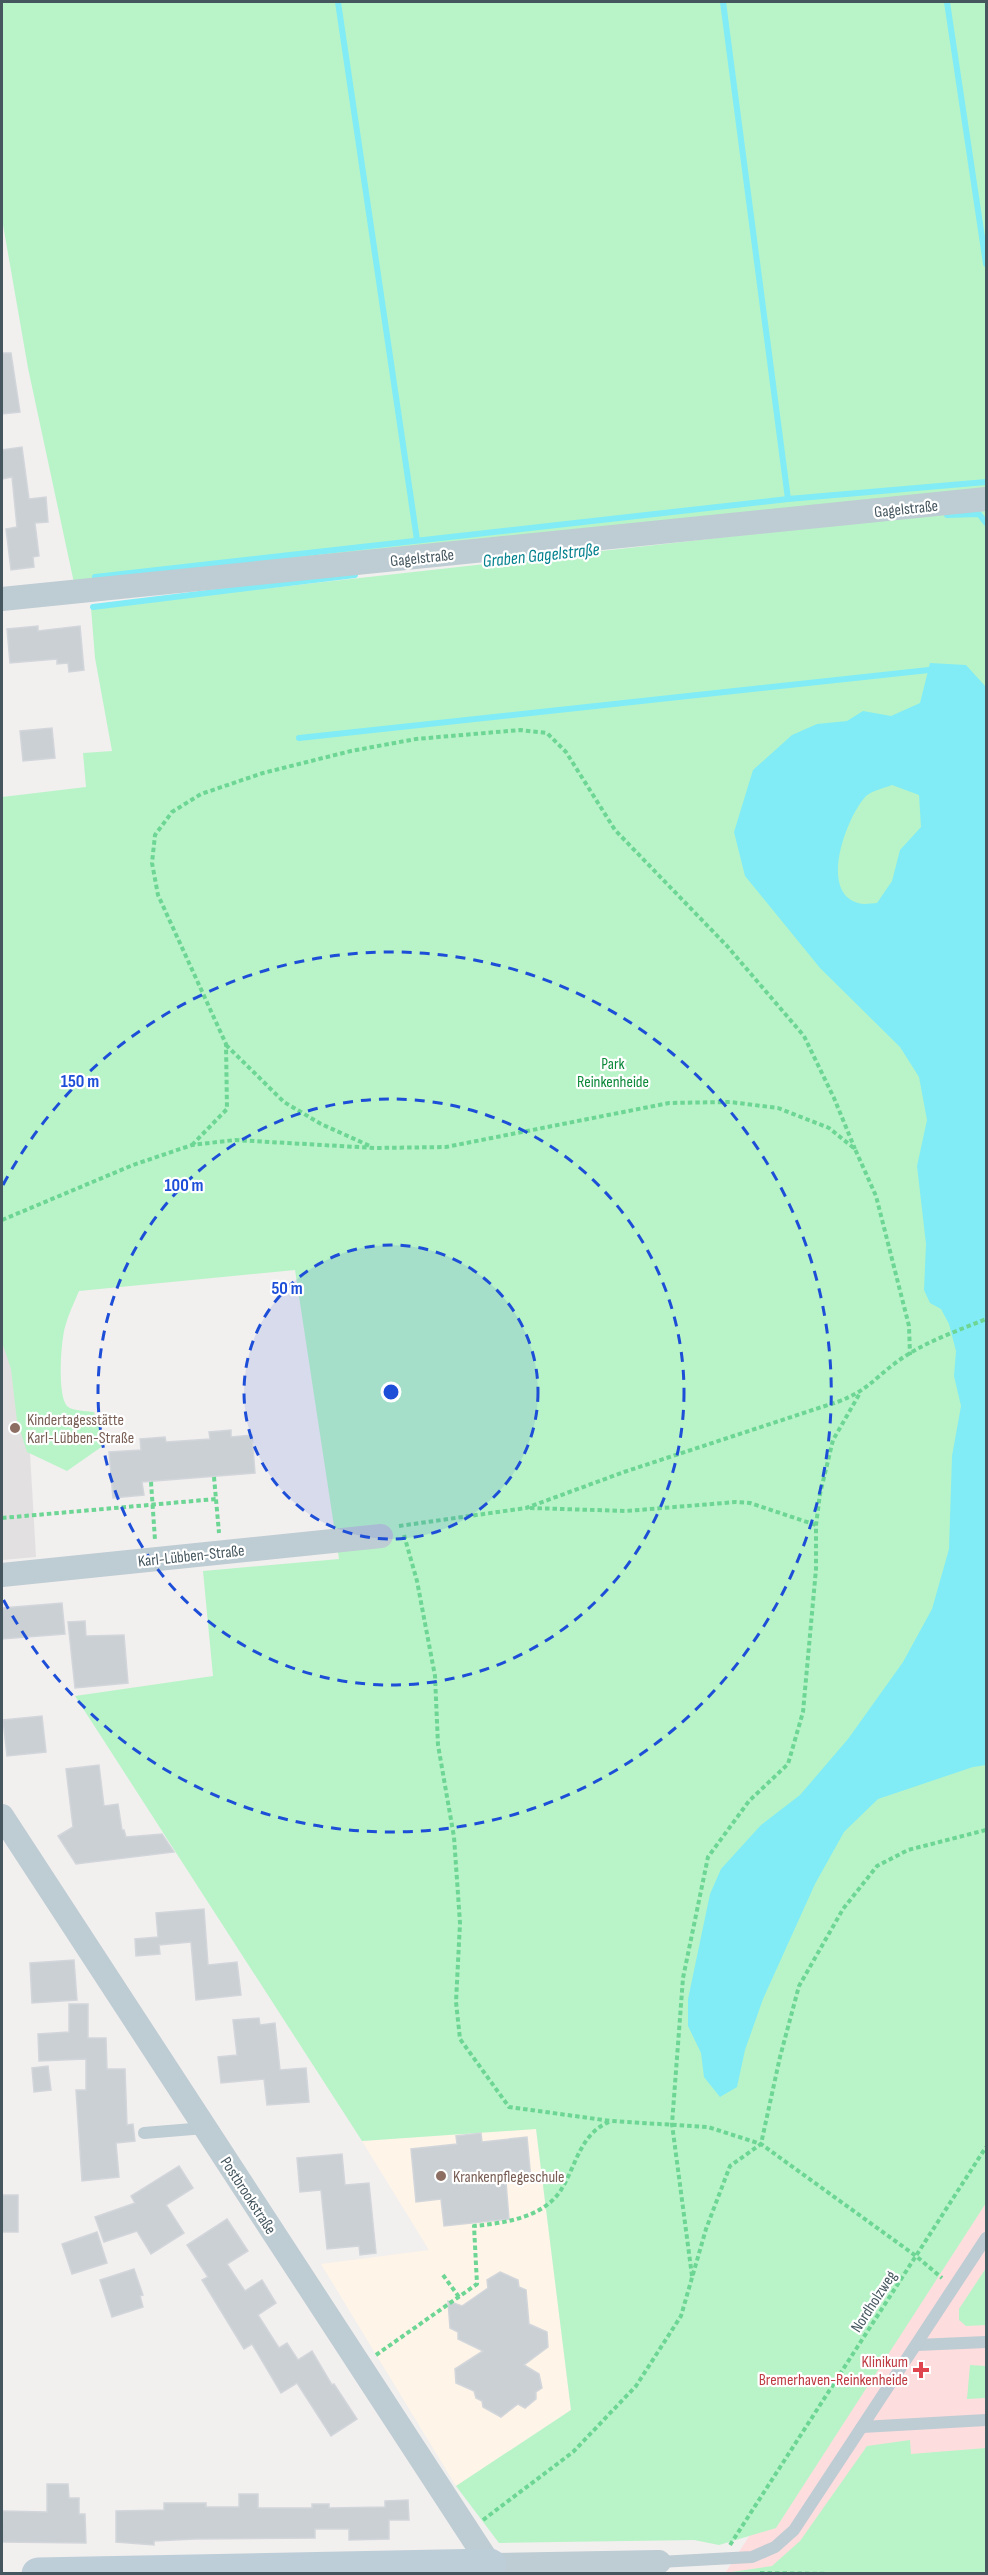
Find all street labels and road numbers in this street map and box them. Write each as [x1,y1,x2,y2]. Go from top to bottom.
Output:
street label: Gagelstraße [873,497,939,522]
street label: Gagelstraße [389,546,455,571]
street label: Karl-Lübben-Straße [137,1541,245,1572]
street label: Postbrookstraße [216,2154,280,2238]
street label: Nordholzweg [847,2267,901,2336]

